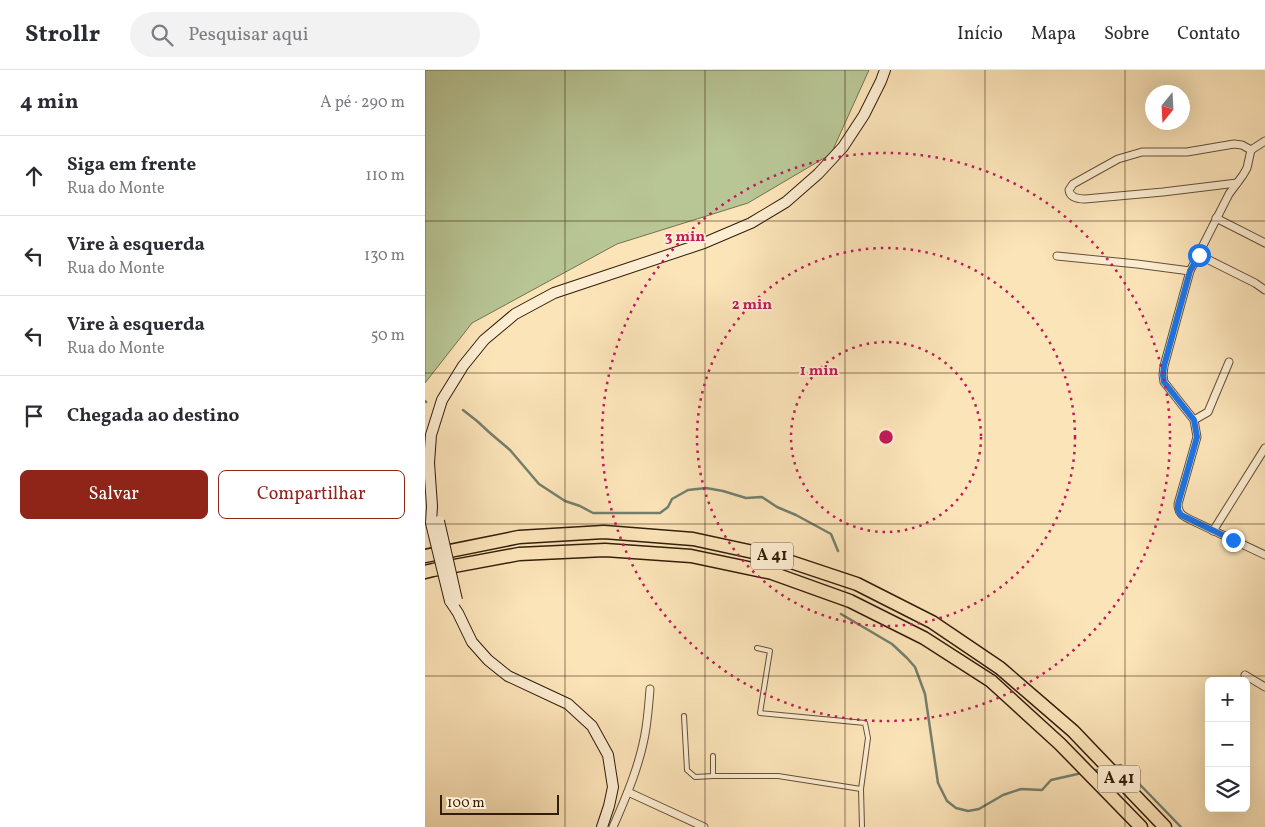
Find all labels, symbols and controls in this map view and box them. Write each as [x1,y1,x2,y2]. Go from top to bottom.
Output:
search box [130,12,480,57]
text: Strollr [25,18,100,52]
icon: search [148,21,176,49]
text: Pesquisar aqui [188,22,308,48]
text: Início [957,22,1003,47]
text: Mapa [1031,22,1076,47]
text: Sobre [1104,22,1149,47]
text: Contato [1177,22,1240,47]
north arrow [1145,85,1190,130]
text: 4 min [20,88,79,117]
text: A pé · 290 m [320,92,405,114]
text: Siga em frente [67,152,196,178]
icon: ahead [20,162,48,190]
text: 110 m [366,165,405,187]
text: Rua do Monte [67,178,165,200]
text: 3 min [665,227,705,248]
text: Vire à esquerda [67,232,205,258]
icon: left [20,242,48,270]
route start [1188,244,1211,267]
text: 130 m [364,245,405,267]
text: Rua do Monte [67,258,165,280]
text: 2 min [732,295,772,316]
text: Vire à esquerda [67,312,205,338]
icon: left [20,322,48,350]
text: 50 m [371,325,405,347]
text: Rua do Monte [67,338,165,360]
text: 1 min [800,361,838,382]
icon: arrive [20,402,48,430]
text: Chegada ao destino [67,403,239,429]
centre of rings [877,428,895,446]
button: Salvar [20,470,208,519]
button: Compartilhar [218,470,405,519]
route end [1222,529,1245,552]
road number: A 41 [751,542,793,570]
map controls [1205,677,1250,812]
button: + [1205,677,1250,722]
button: − [1205,722,1250,767]
road number: A 41 [1098,766,1140,792]
button: layers [1205,767,1250,812]
scale bar [440,792,559,815]
text: 100 m [447,794,485,813]

